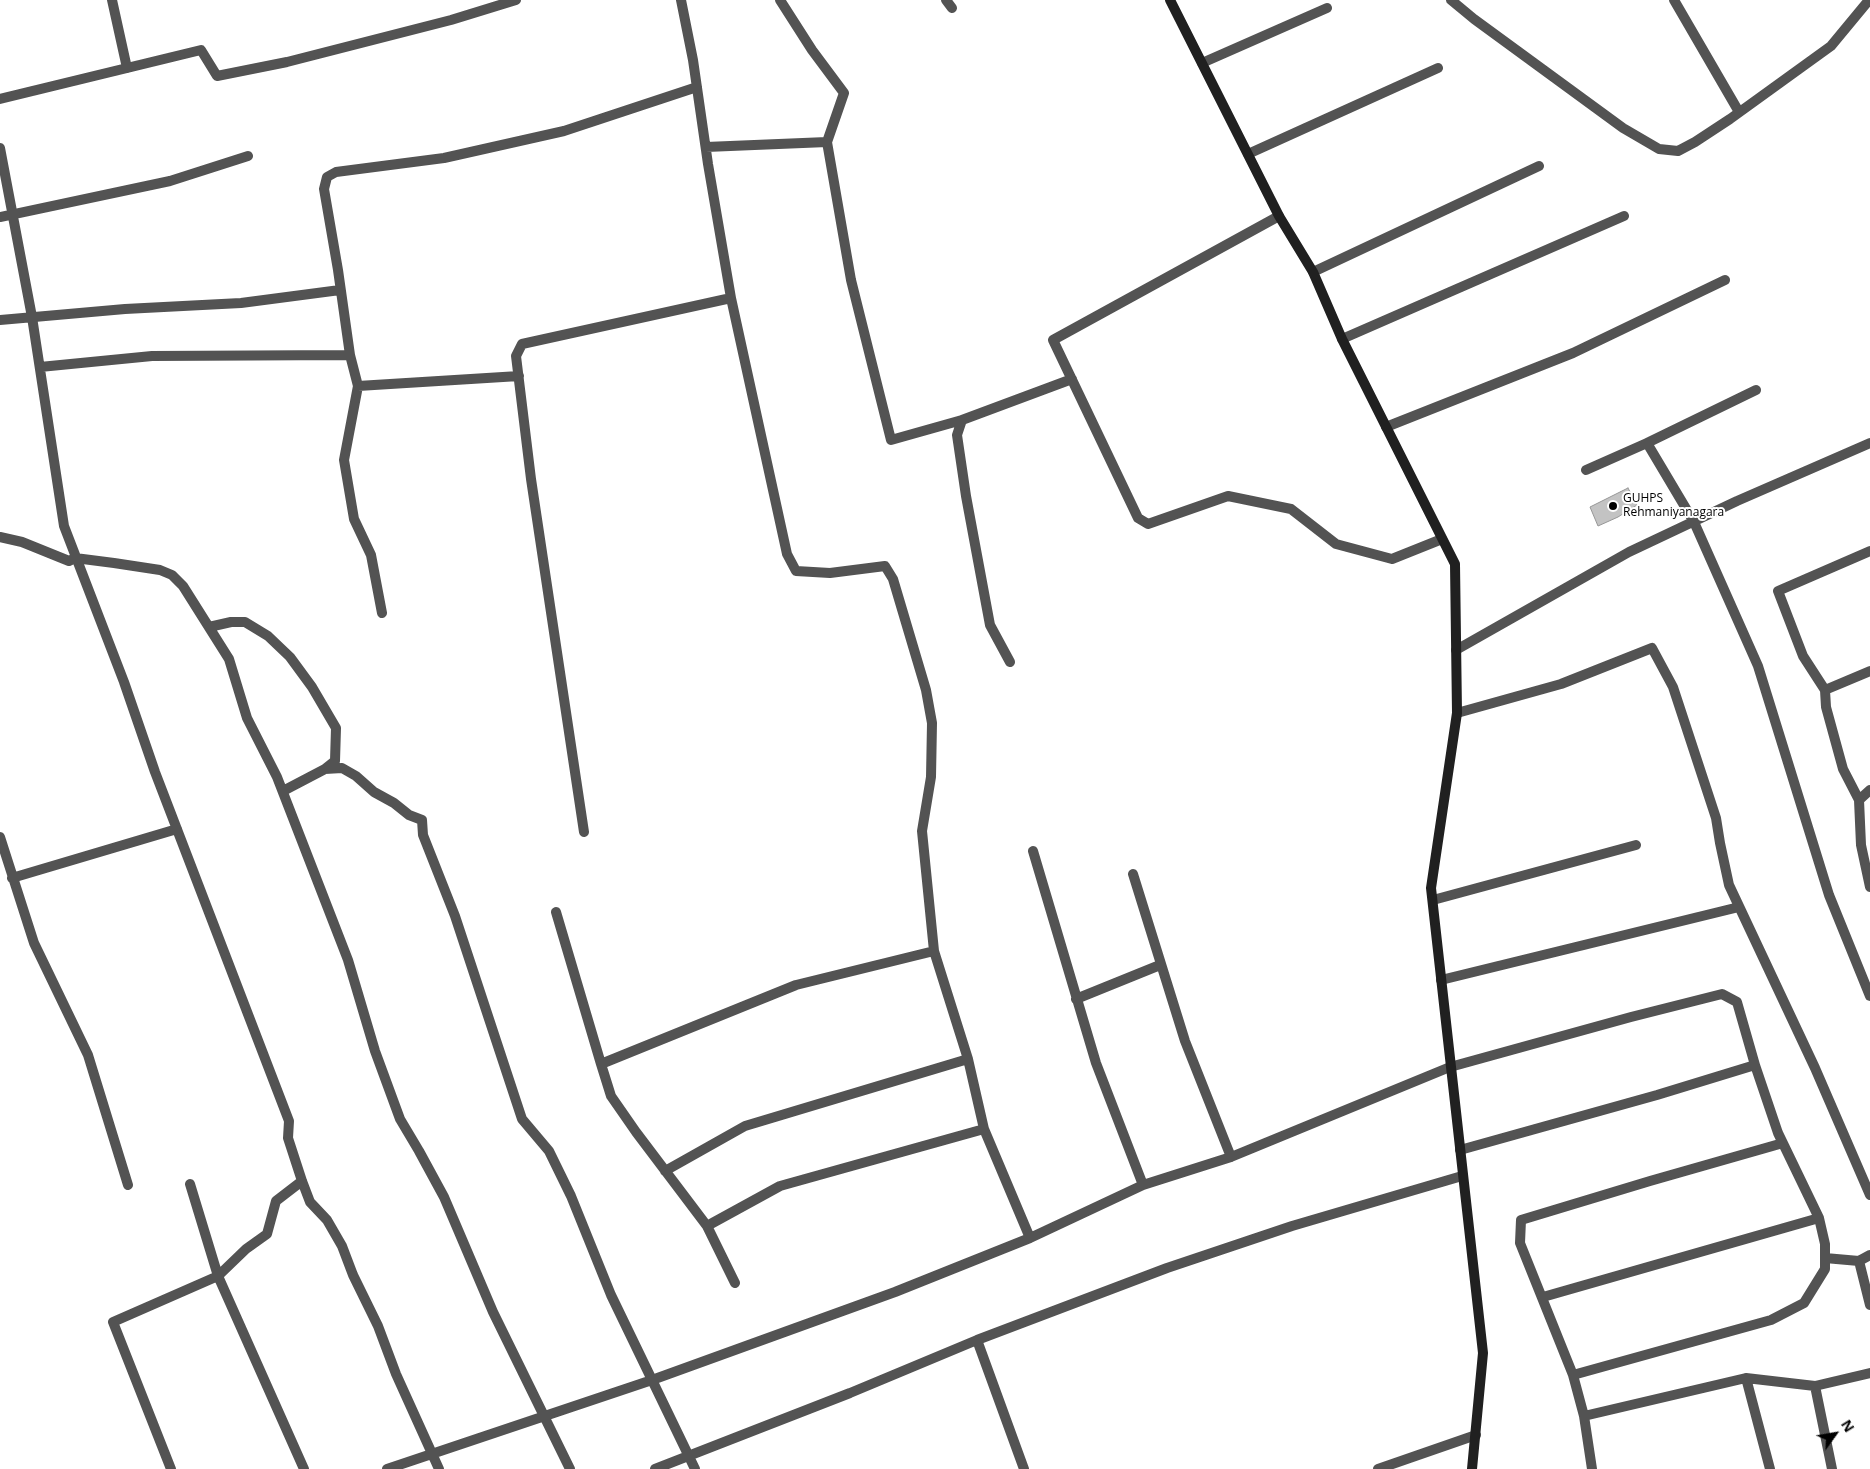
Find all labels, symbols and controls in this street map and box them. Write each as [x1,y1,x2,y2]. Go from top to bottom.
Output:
place label: GUHPS Rehmaniyanagara [1623,492,1724,520]
marker: GUHPS Rehmaniyanagara [1607,500,1619,512]
north arrow [1810,1409,1860,1459]
text: N [1837,1416,1859,1436]

